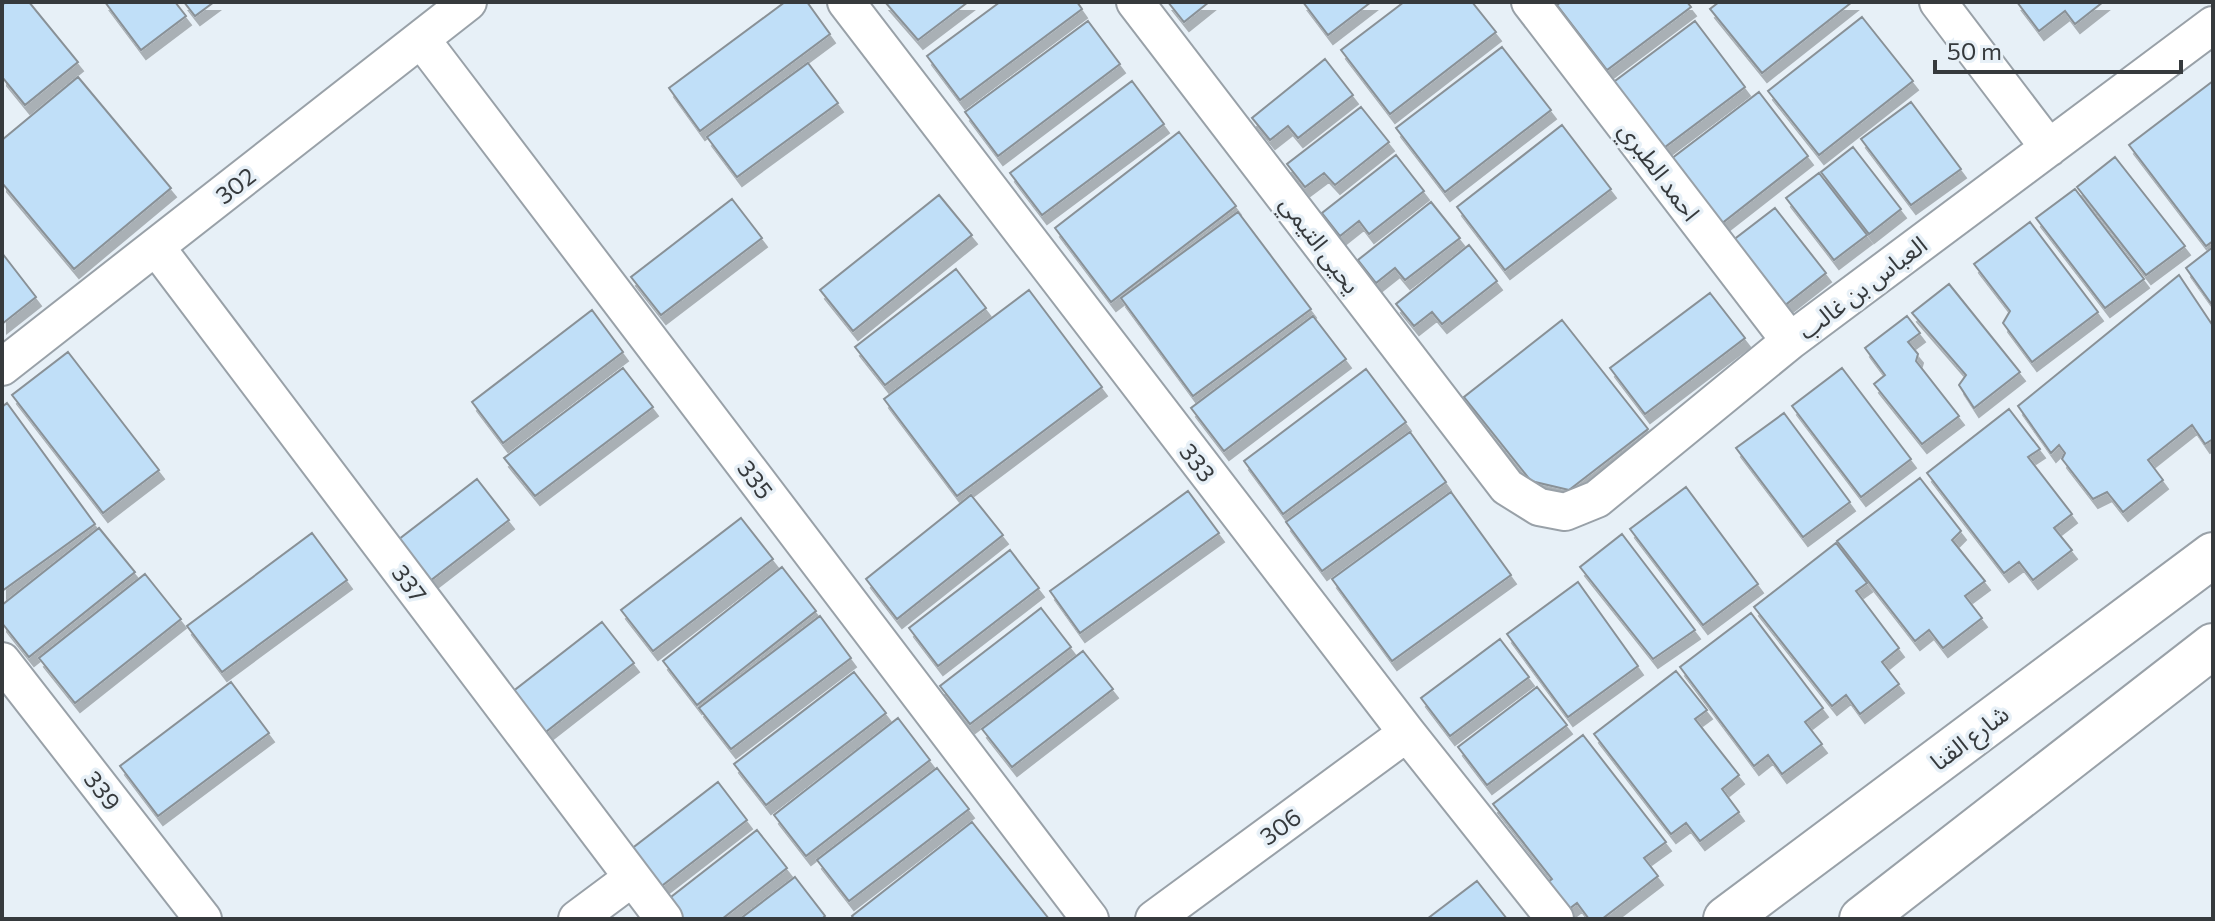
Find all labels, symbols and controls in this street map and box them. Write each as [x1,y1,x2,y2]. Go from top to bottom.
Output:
scale bar [1935,24,2181,74]
text: 50 m [1947,36,2002,65]
street label: احمد الطبري [1609,116,1707,229]
street label: 302 [209,160,261,210]
street label: يحيى التيمي [1270,189,1367,302]
street label: العباس بن غالب [1792,229,1932,345]
street label: 333 [1174,437,1222,487]
street label: 335 [732,454,780,504]
street label: 337 [386,558,434,608]
street label: شارع القنا [1924,698,2016,779]
street label: 339 [79,765,127,815]
street label: 306 [1254,801,1306,851]

